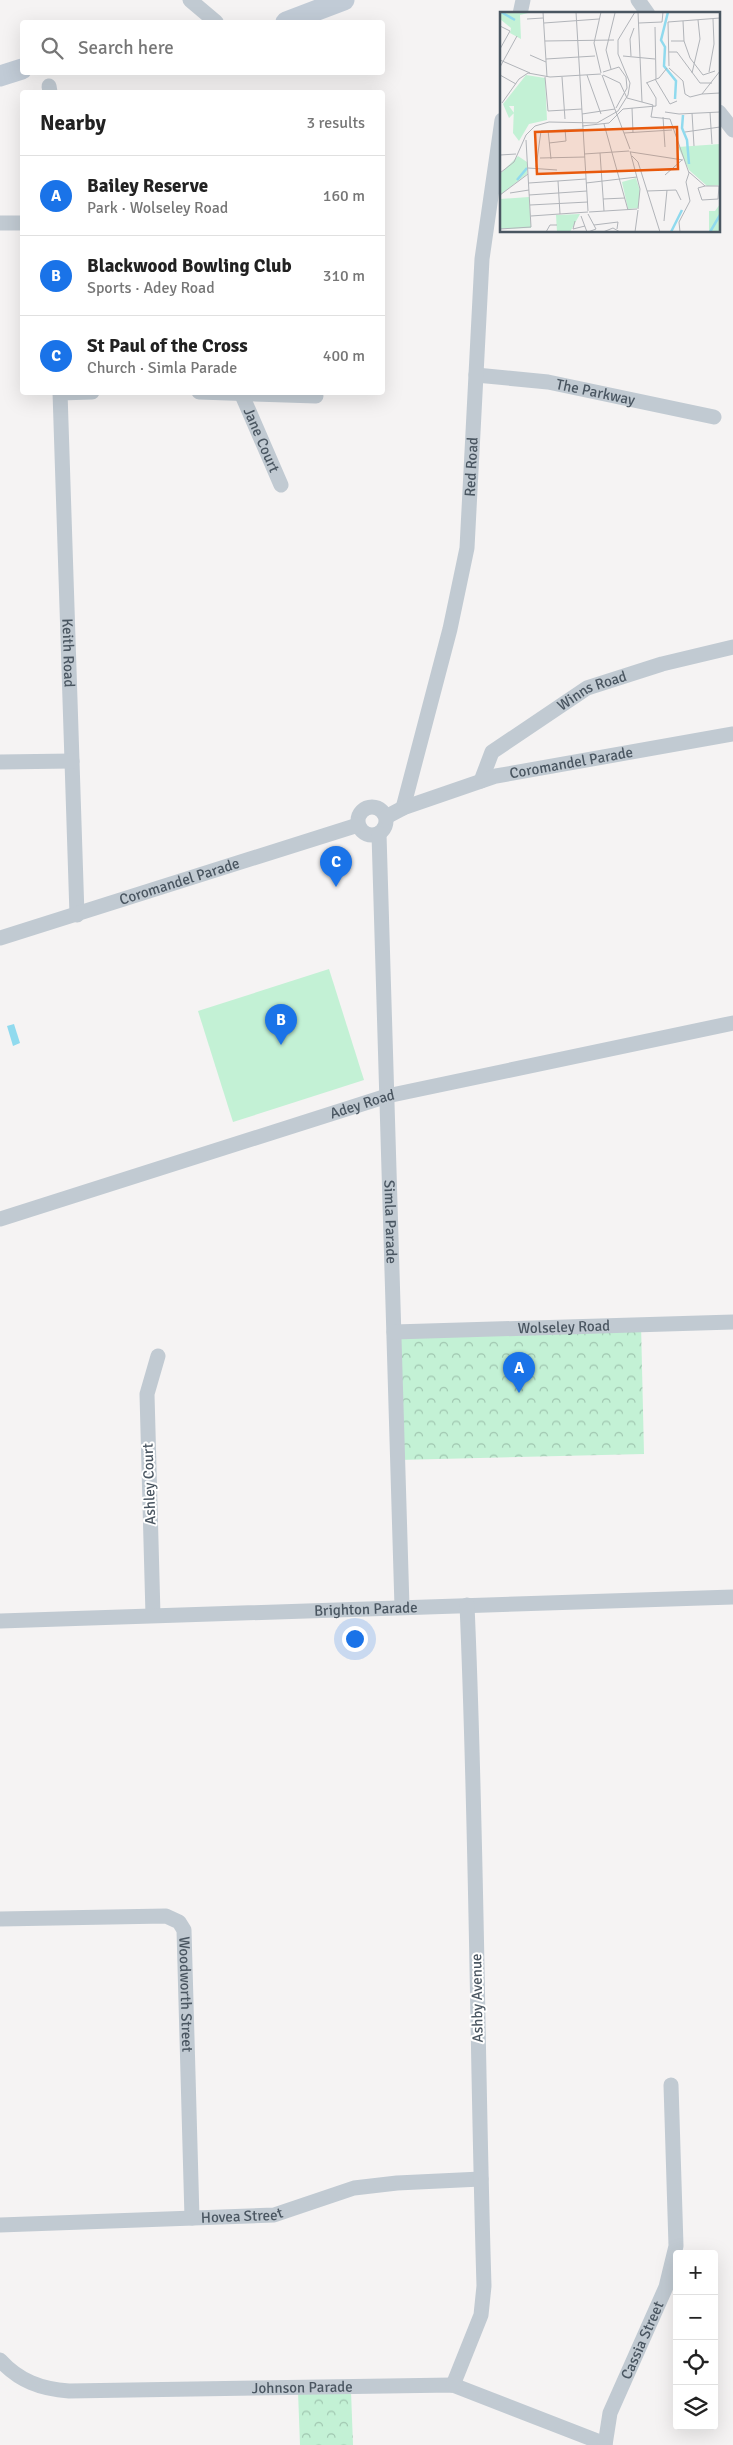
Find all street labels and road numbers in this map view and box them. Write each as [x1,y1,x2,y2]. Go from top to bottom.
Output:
street label: The Parkway [554,375,637,409]
street label: Jane Court [239,405,283,475]
street label: Red Road [461,437,482,497]
street label: Keith Road [58,618,79,688]
street label: Winns Road [554,667,629,715]
street label: Coromandel Parade [508,743,634,782]
street label: Coromandel Parade [117,854,242,909]
street label: Adey Road [328,1086,396,1123]
street label: Simla Parade [380,1180,401,1264]
street label: Wolseley Road [517,1317,610,1337]
street label: Ashley Court [139,1443,159,1525]
street label: Brighton Parade [314,1598,418,1620]
street label: Woodworth Street [175,1936,196,2052]
street label: Ashby Avenue [467,1953,487,2043]
street label: Hovea Street [201,2204,285,2227]
street label: Cassia Street [617,2298,668,2382]
street label: Johnson Parade [252,2378,353,2397]

